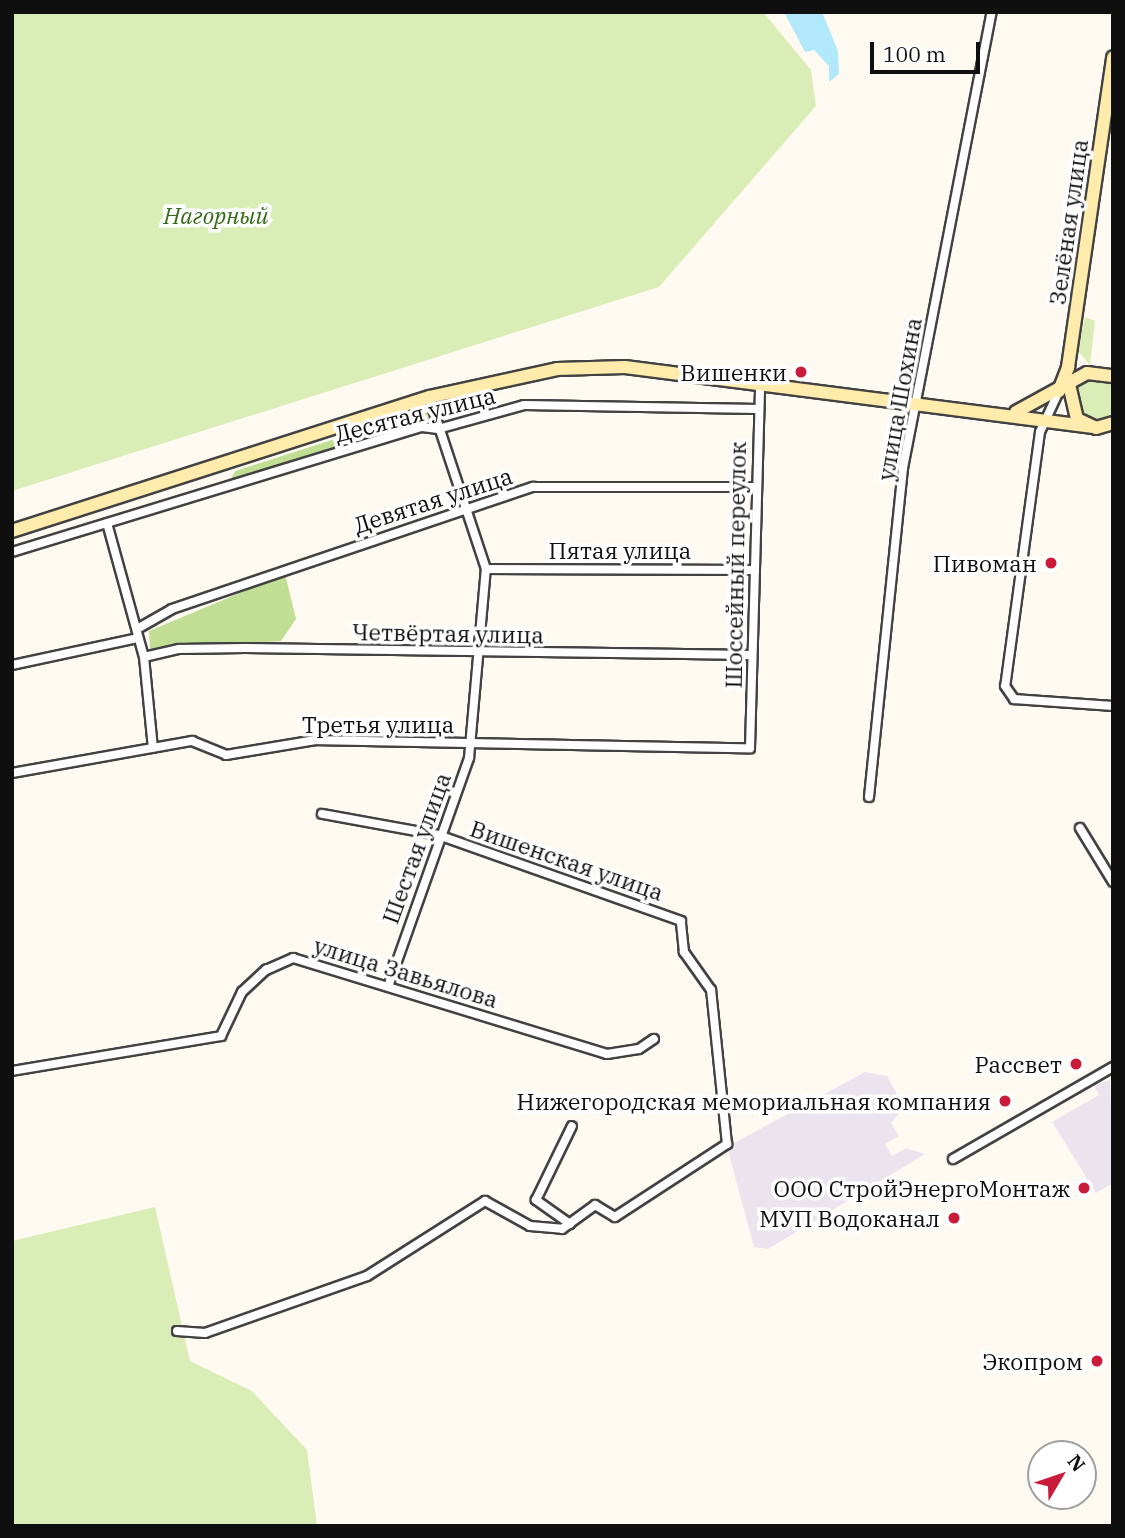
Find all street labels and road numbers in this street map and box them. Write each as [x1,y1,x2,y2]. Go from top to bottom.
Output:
street label: Зелёная улица [1043,137,1093,307]
street label: улица Шохина [871,315,927,483]
street label: Десятая улица [332,381,498,447]
street label: Шоссейный переулок [719,441,751,689]
street label: Девятая улица [350,461,516,539]
street label: Пятая улица [549,536,691,564]
street label: Четвёртая улица [352,618,544,648]
street label: Третья улица [302,710,454,738]
street label: Шестая улица [376,769,456,927]
street label: Вишенская улица [467,814,667,906]
street label: улица Завьялова [311,931,501,1013]

